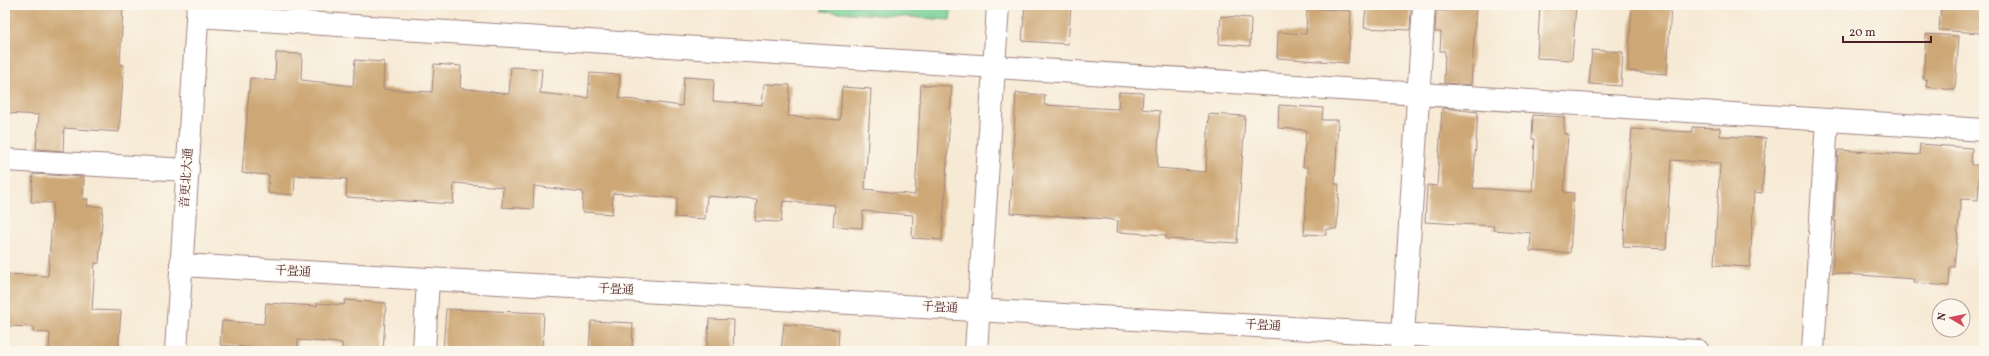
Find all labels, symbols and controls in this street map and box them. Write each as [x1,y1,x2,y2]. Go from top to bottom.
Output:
scale bar [1843,18,1931,44]
text: 20 m [1849,25,1876,41]
street label: 音更北大通 [177,148,197,208]
street label: 千畳通 [275,263,311,281]
street label: 千畳通 [598,281,634,299]
north arrow [1931,298,1971,338]
street label: 千畳通 [922,299,958,317]
text: N [1935,312,1951,322]
street label: 千畳通 [1245,317,1281,335]

